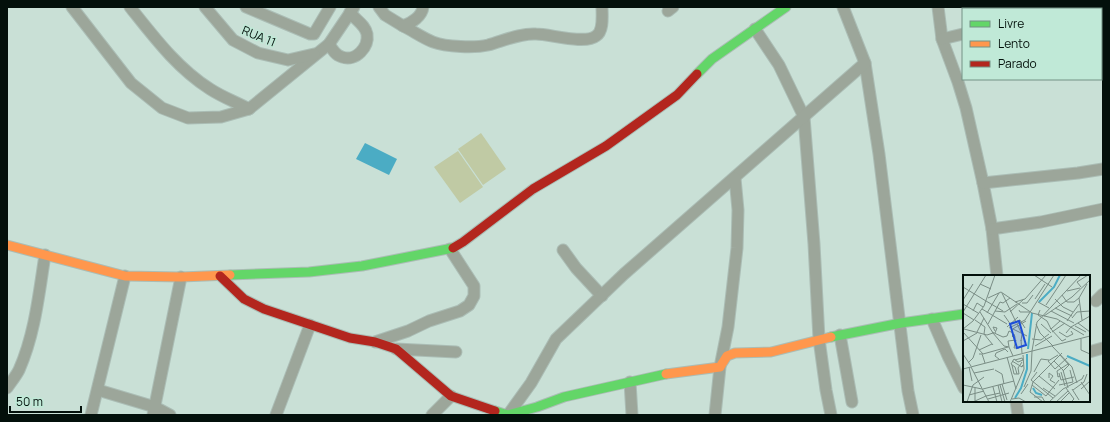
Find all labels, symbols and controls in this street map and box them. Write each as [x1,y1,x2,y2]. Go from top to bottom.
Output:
legend [962,8,1102,80]
text: Livre [998,15,1024,32]
street label: RUA 11 [240,22,278,50]
text: Lento [998,35,1030,52]
text: Parado [998,55,1037,72]
inset map [963,275,1090,402]
scale bar [10,388,81,414]
text: 50 m [16,393,43,410]

